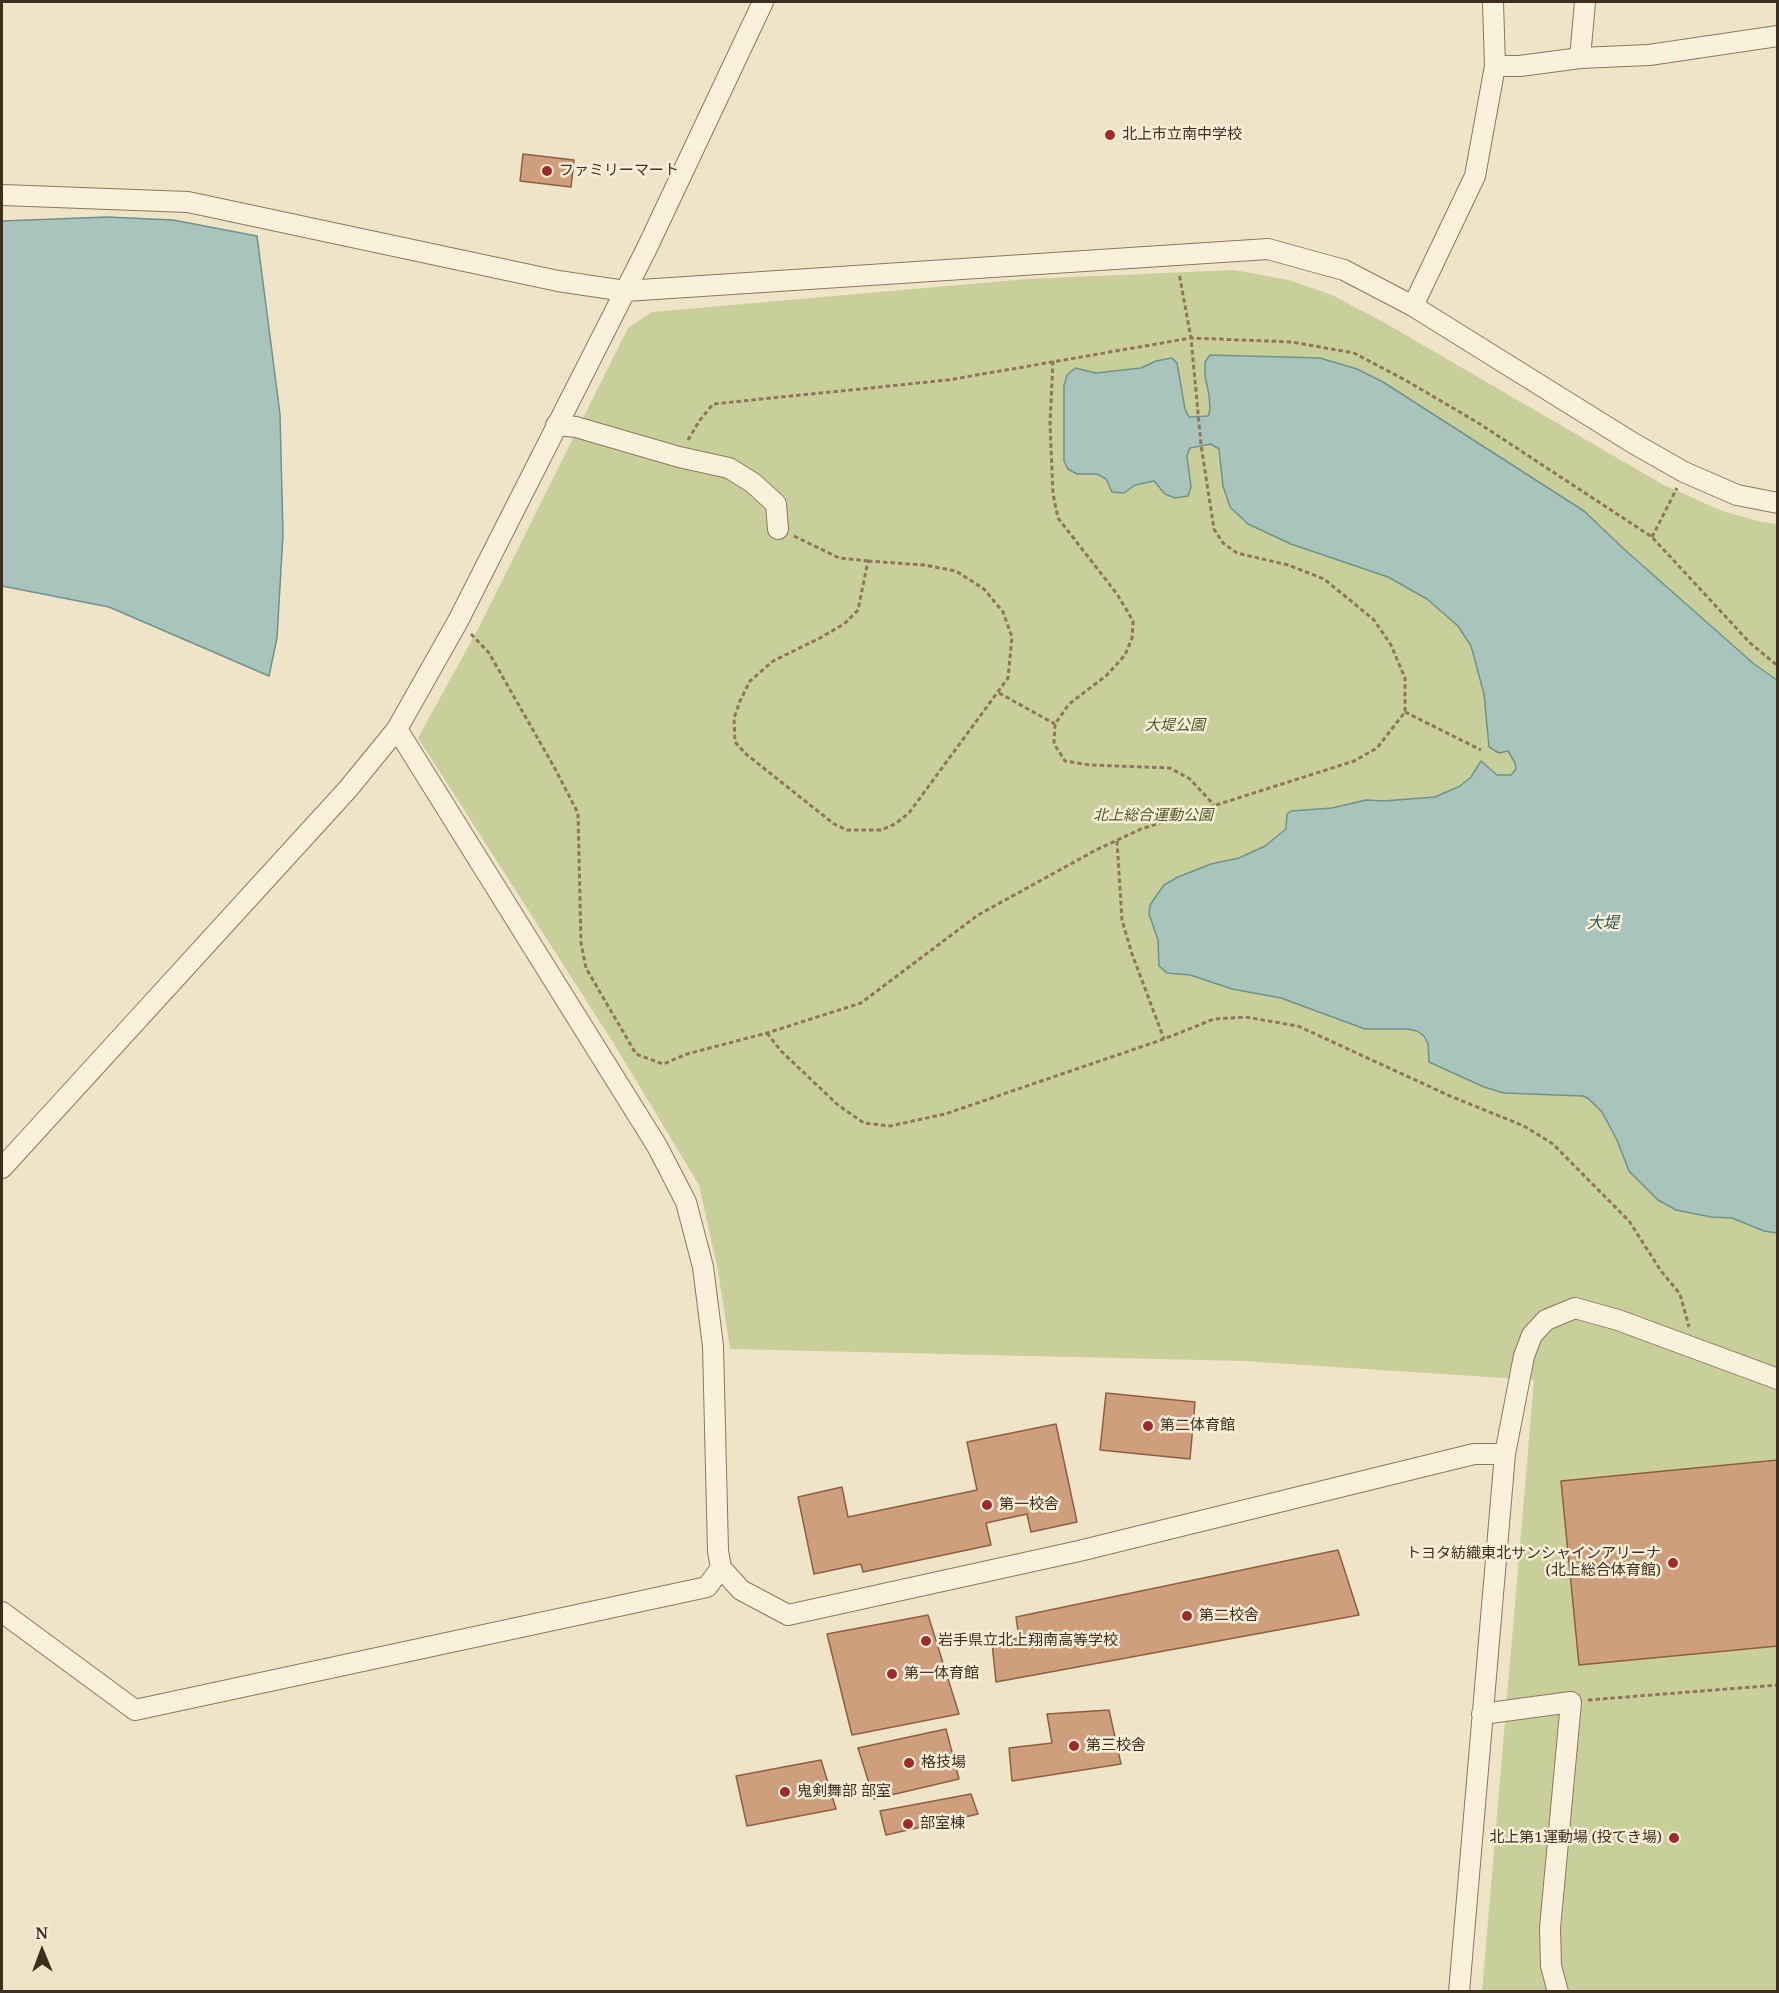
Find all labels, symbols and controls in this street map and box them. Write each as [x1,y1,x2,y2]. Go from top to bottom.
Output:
place label: 北上市立南中学校 [1122,126,1242,144]
marker: 北上市立南中学校 [1103,128,1117,142]
place label: ファミリーマート [559,162,679,180]
marker: ファミリーマート [540,164,554,178]
park label: 大堤公園 [1145,717,1205,735]
park label: 北上総合運動公園 [1093,807,1213,825]
water label: 大堤 [1587,913,1619,933]
place label: 第二体育館 [1160,1417,1235,1435]
marker: 第二体育館 [1141,1419,1155,1433]
place label: 第一校舎 [999,1496,1059,1514]
marker: 第一校舎 [980,1498,994,1512]
place label: トヨタ紡織東北サンシャインアリーナ (北上総合体育館) [1406,1545,1661,1580]
marker: トヨタ紡織東北サンシャインアリーナ (北上総合体育館) [1666,1556,1680,1570]
place label: 第二校舎 [1199,1607,1259,1625]
marker: 第二校舎 [1180,1609,1194,1623]
place label: 岩手県立北上翔南高等学校 [938,1632,1118,1650]
marker: 岩手県立北上翔南高等学校 [919,1634,933,1648]
place label: 第一体育館 [904,1665,979,1683]
marker: 第一体育館 [885,1667,899,1681]
place label: 第三校舎 [1086,1737,1146,1755]
marker: 第三校舎 [1067,1739,1081,1753]
place label: 格技場 [921,1754,966,1772]
marker: 格技場 [902,1756,916,1770]
place label: 鬼剣舞部 部室 [797,1783,891,1801]
marker: 鬼剣舞部 部室 [778,1785,792,1799]
place label: 部室棟 [920,1815,965,1833]
marker: 部室棟 [901,1817,915,1831]
place label: 北上第1運動場 (投てき場) [1489,1829,1662,1847]
marker: 北上第1運動場 (投てき場) [1667,1831,1681,1845]
north arrow [12,1921,72,1981]
text: N [35,1922,48,1944]

